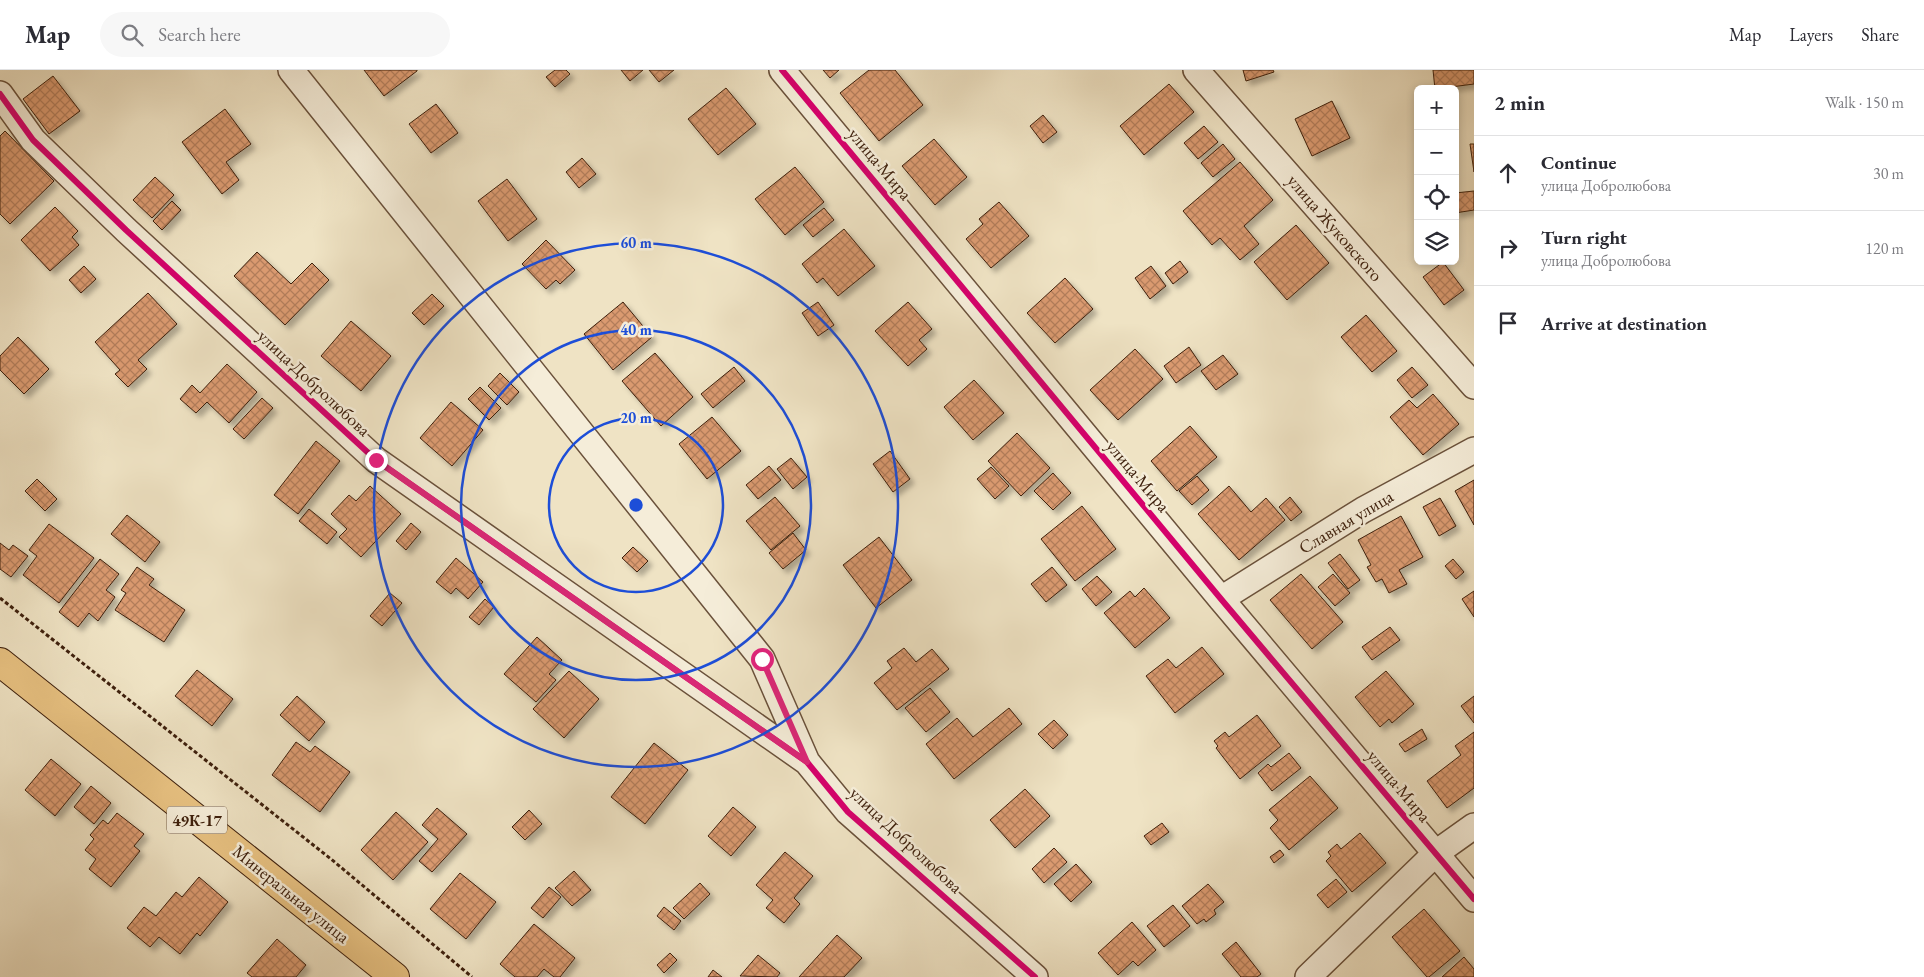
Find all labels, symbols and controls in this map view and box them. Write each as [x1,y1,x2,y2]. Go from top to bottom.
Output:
search box [100,12,450,57]
text: Map [25,19,70,50]
icon: search [118,21,146,49]
text: Search here [158,22,241,47]
text: Map [1729,23,1761,46]
text: Layers [1789,23,1833,46]
text: Share [1861,23,1899,46]
map controls [1414,85,1459,265]
button: + [1414,85,1459,130]
text: 2 min [1494,89,1545,116]
text: Walk · 150 m [1825,92,1904,113]
street label: улица Мира [843,123,918,205]
button: − [1414,130,1459,175]
text: Continue [1541,150,1616,175]
icon: ahead [1494,159,1522,187]
text: 30 m [1873,163,1904,184]
street label: улица Жуковского [1282,169,1388,286]
button: locate [1414,175,1459,220]
text: улица Добролюбова [1541,175,1671,196]
button: layers [1414,220,1459,265]
text: Turn right [1541,225,1627,250]
text: 60 m [620,233,652,252]
icon: right [1494,234,1522,262]
text: 120 m [1865,238,1904,259]
text: улица Добролюбова [1541,250,1671,271]
icon: arrive [1494,309,1522,337]
text: Arrive at destination [1541,311,1707,336]
text: 40 m [620,320,652,339]
street label: улица Добролюбова [253,324,376,441]
text: 20 m [620,408,652,427]
street label: улица Мира [1101,435,1176,517]
route end [365,449,388,472]
street label: Славная улица [1294,484,1398,559]
centre of rings [627,496,645,514]
route start [751,648,774,671]
street label: улица Мира [1362,745,1437,827]
street label: улица Добролюбова [845,781,968,898]
road number: 49К-17 [167,806,227,834]
street label: Минеральная улица [228,839,355,948]

